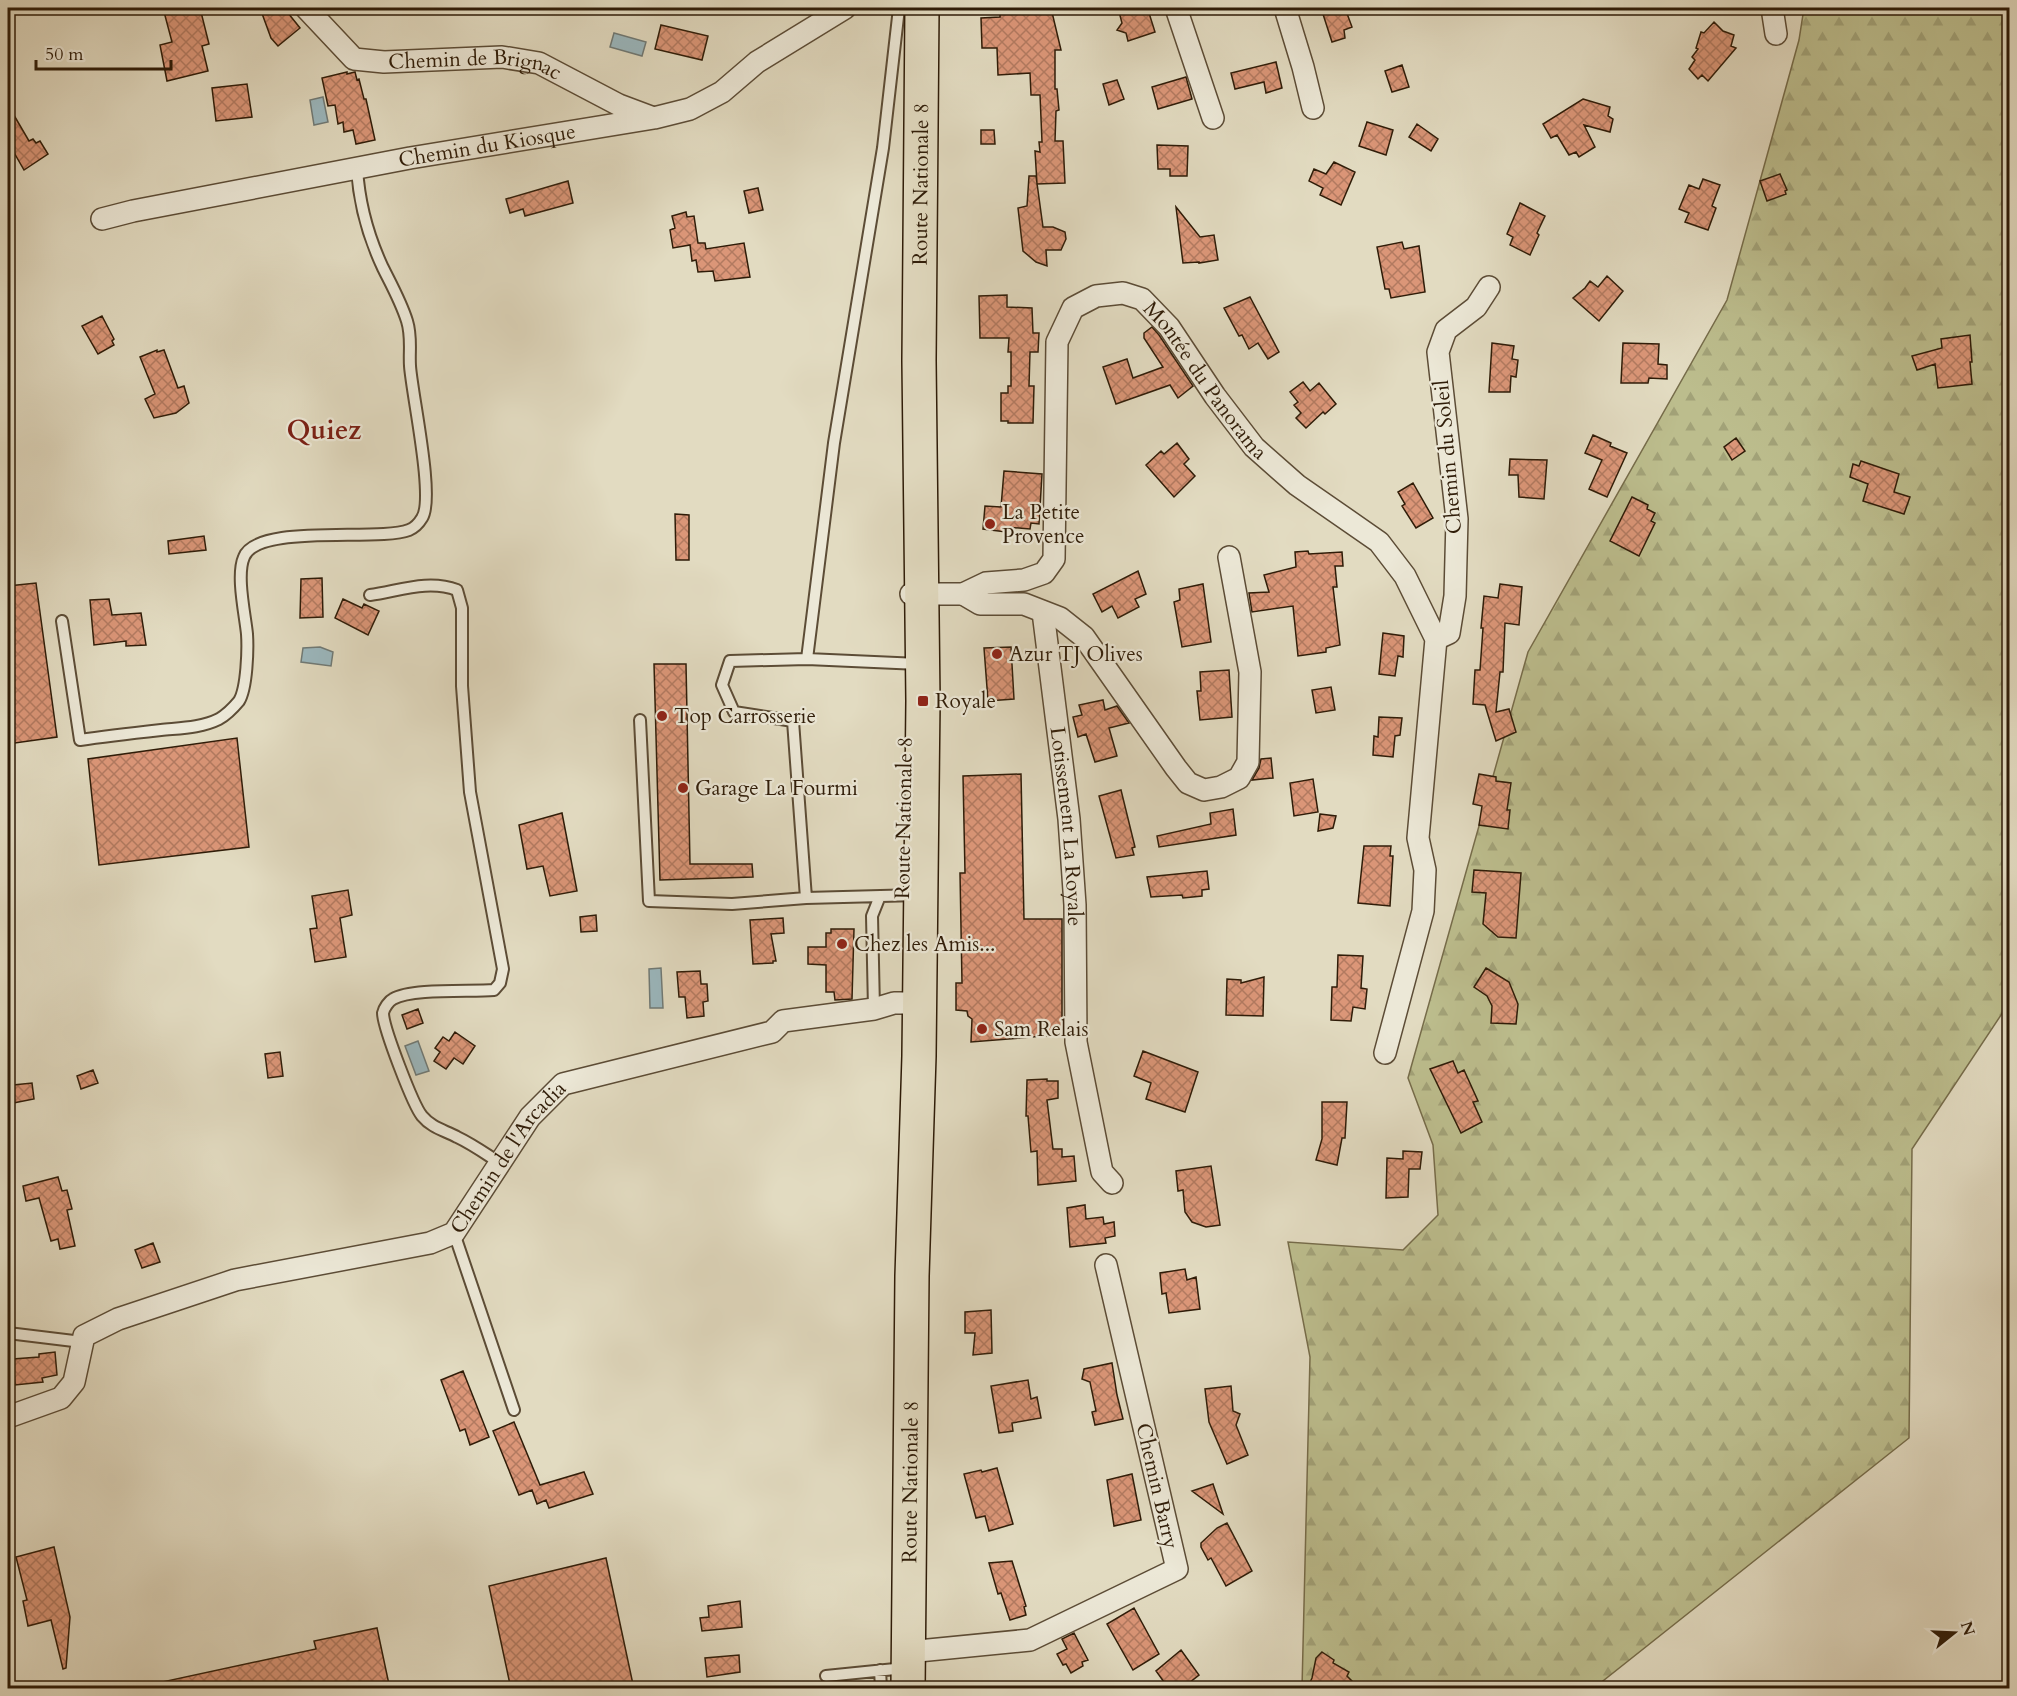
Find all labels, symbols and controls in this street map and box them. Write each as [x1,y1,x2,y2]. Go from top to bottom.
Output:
scale bar [36,33,171,71]
text: 50 m [45,42,84,67]
street label: Chemin de Brignac [388,42,567,87]
street label: Route Nationale 8 [905,103,936,266]
street label: Chemin du Kiosque [396,117,578,174]
street label: Montée du Panorama [1137,295,1273,466]
street label: Chemin du Soleil [1427,379,1469,535]
district label: Quiez [287,412,362,449]
place label: La Petite Provence [1002,498,1085,551]
marker: La Petite Provence [983,517,997,531]
place label: Azur TJ Olives [1009,640,1143,669]
marker: Azur TJ Olives [990,647,1004,661]
place label: Royale [935,687,996,716]
marker: Royale [916,694,930,708]
place label: Top Carrosserie [674,702,816,731]
marker: Top Carrosserie [655,709,669,723]
street label: Lotissement La Royale [1043,725,1090,926]
street label: Route Nationale 8 [888,737,920,899]
place label: Garage La Fourmi [695,774,858,803]
marker: Garage La Fourmi [676,781,690,795]
place label: Chez les Amis... [854,930,995,959]
marker: Chez les Amis... [835,937,849,951]
place label: Sam Relais [994,1015,1088,1044]
marker: Sam Relais [975,1022,989,1036]
street label: Chemin de l'Arcadia [443,1074,573,1239]
street label: Route Nationale 8 [895,1401,925,1563]
street label: Chemin Barry [1128,1420,1186,1552]
north arrow [1924,1603,1984,1663]
text: N [1955,1619,1980,1639]

